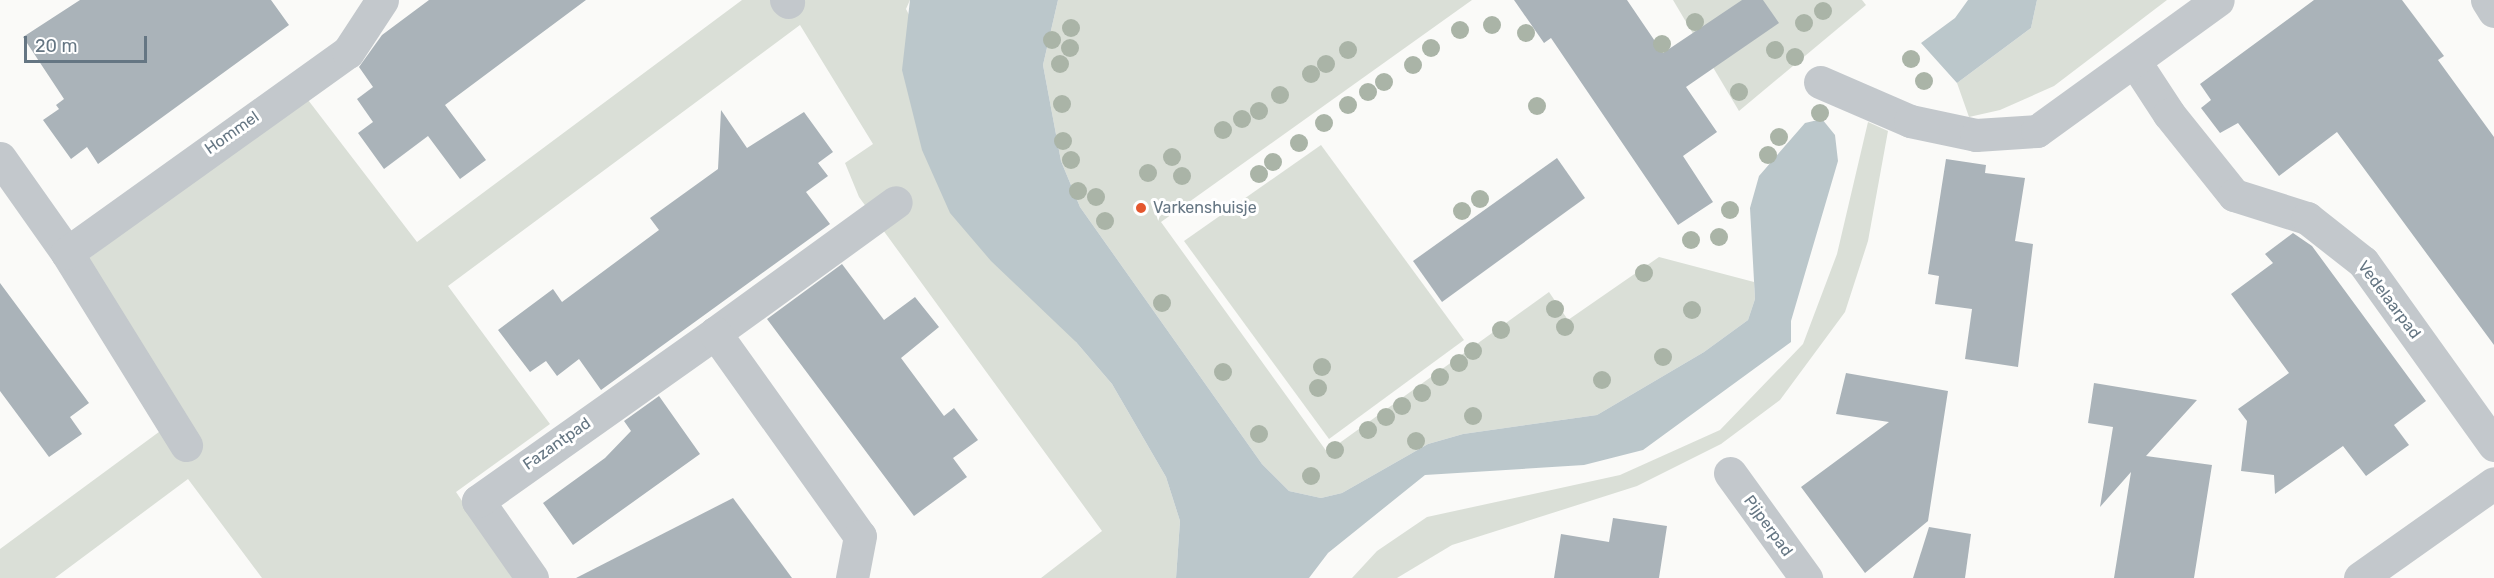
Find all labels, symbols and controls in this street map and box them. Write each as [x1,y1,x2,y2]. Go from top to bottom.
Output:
scale bar [27,24,150,62]
text: 20 m [35,35,77,57]
street label: Hommel [201,107,263,159]
place label: Varkenshuisje [1153,198,1257,218]
marker: Varkenshuisje [1134,201,1148,215]
street label: Vedelaarpad [2353,257,2425,343]
street label: Fazantpad [519,414,595,474]
street label: Pijperpad [1739,492,1797,560]

